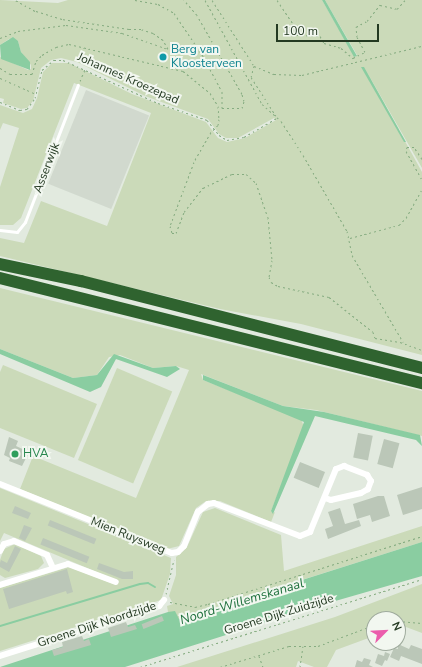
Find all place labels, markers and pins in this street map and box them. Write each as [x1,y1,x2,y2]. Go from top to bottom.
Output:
place label: Berg van Kloosterveen [171,43,242,71]
marker: Berg van Kloosterveen [158,52,168,62]
place label: HVA [23,447,48,461]
marker: HVA [10,449,20,459]

